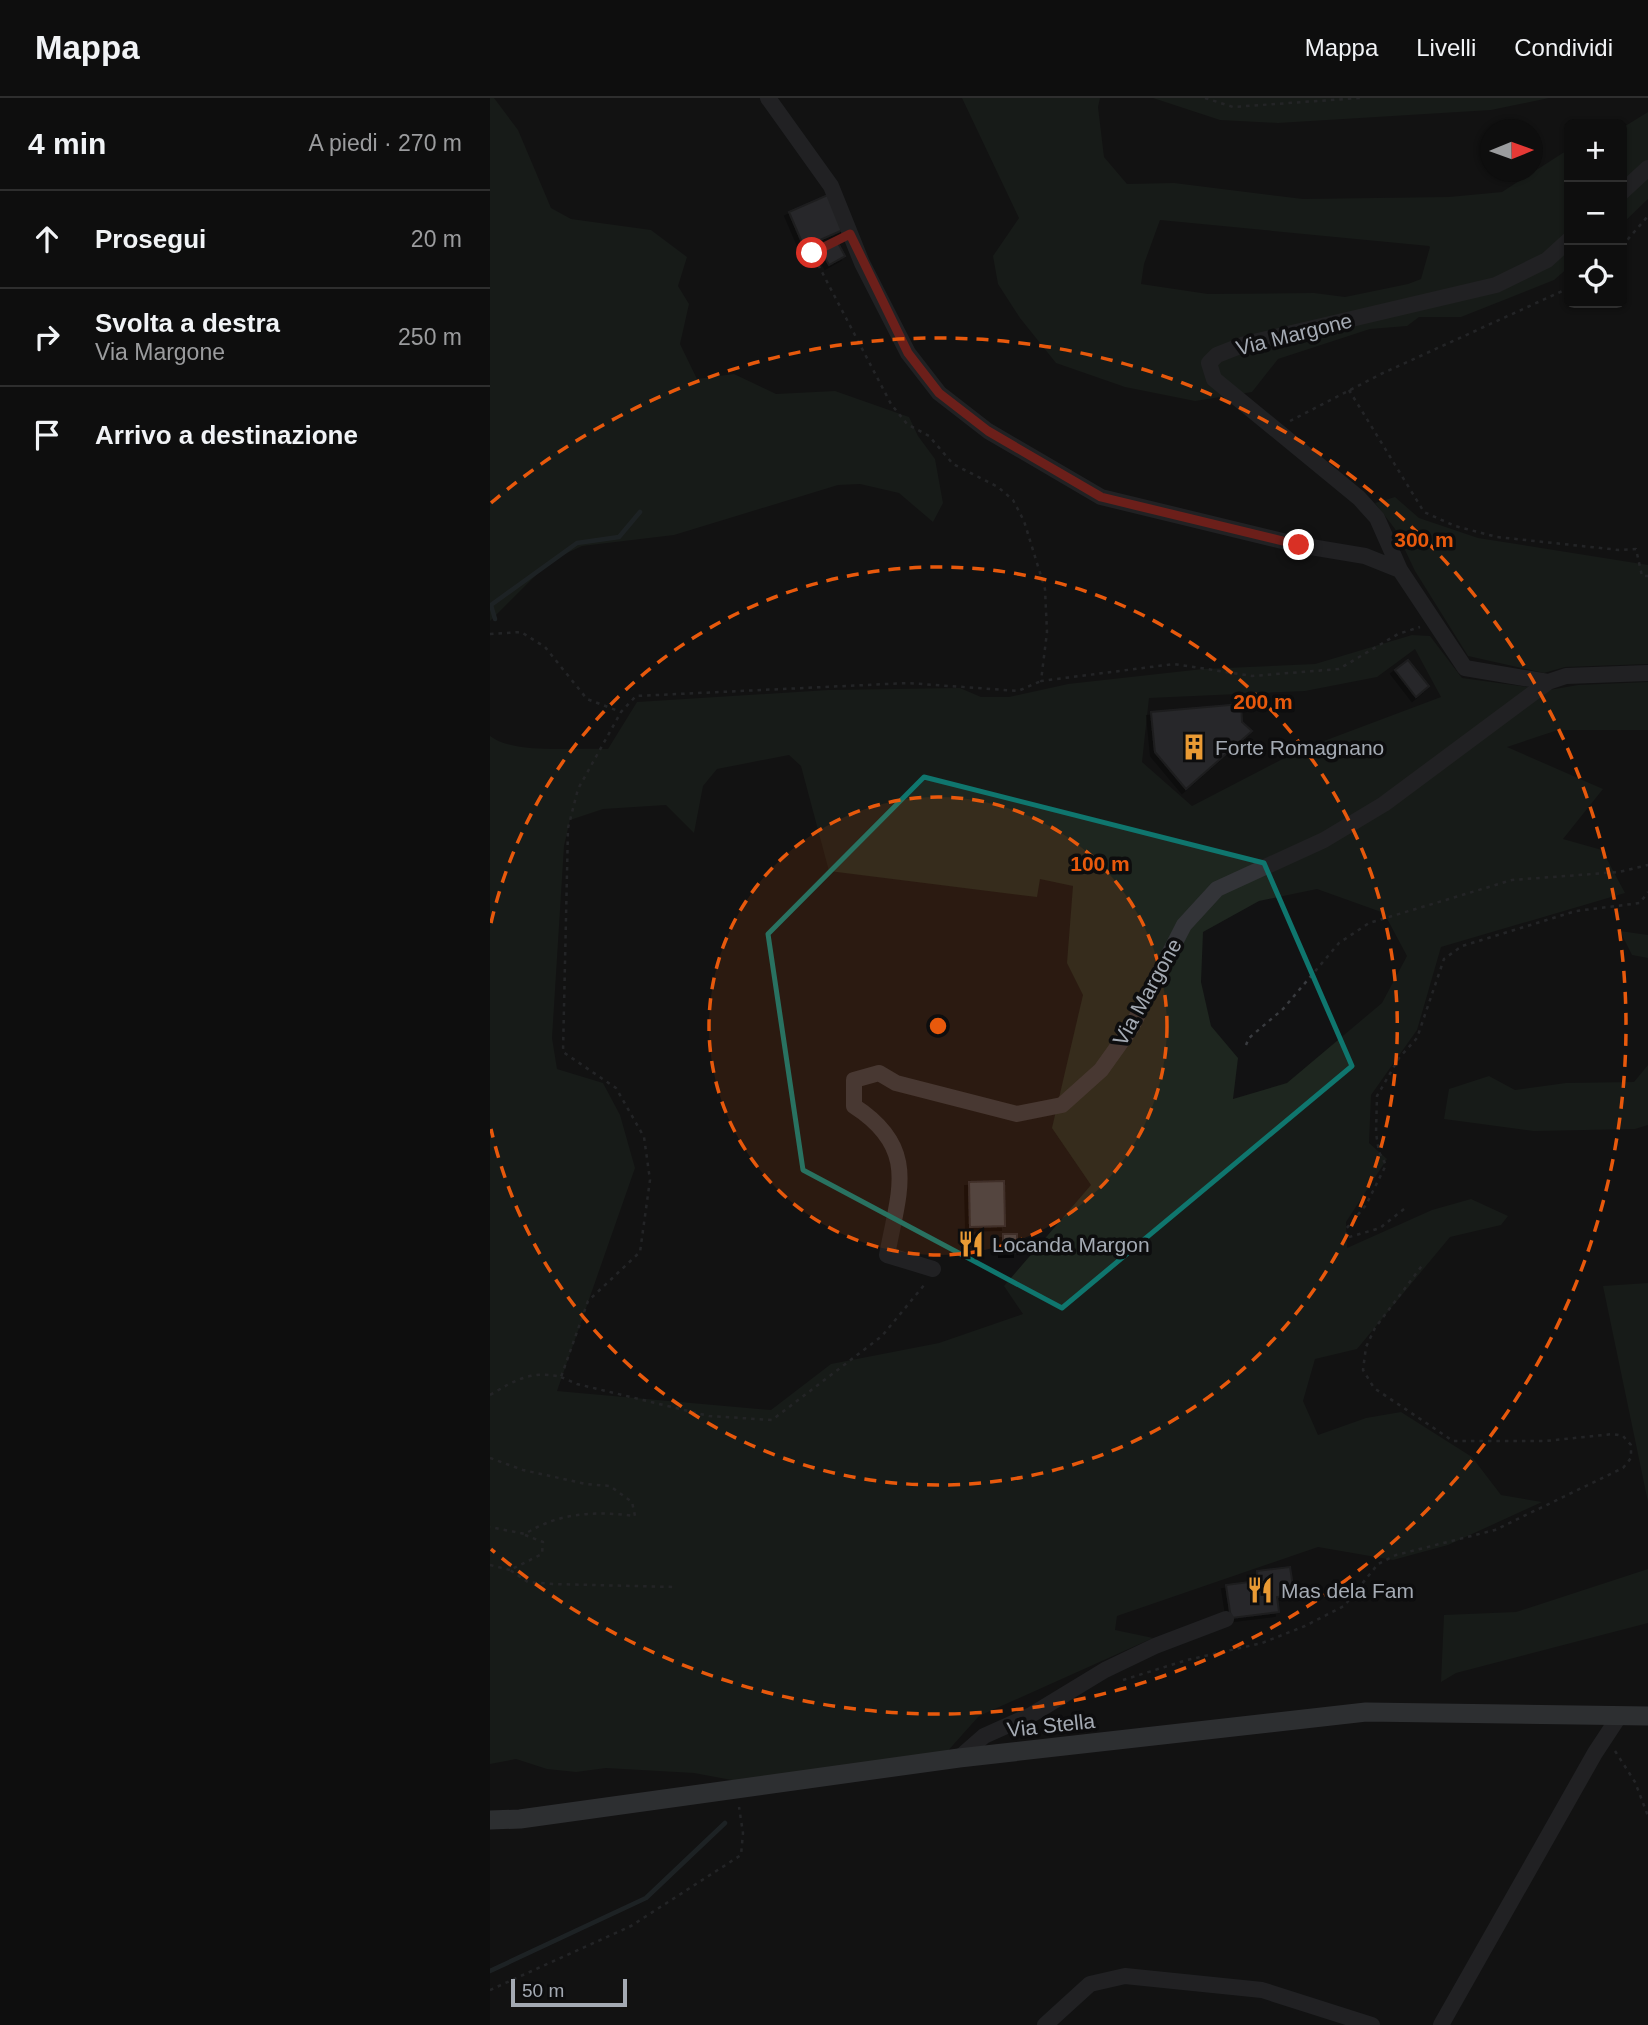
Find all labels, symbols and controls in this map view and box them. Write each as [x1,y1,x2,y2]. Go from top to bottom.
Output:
text: Mappa [35,29,140,66]
text: Mappa [1305,34,1378,61]
text: Livelli [1416,34,1476,61]
text: Condividi [1514,34,1613,61]
north arrow [1480,119,1543,182]
map controls [1564,119,1627,308]
button: + [1564,119,1627,182]
text: 4 min [28,127,106,160]
text: A piedi · 270 m [309,130,462,156]
button: − [1564,182,1627,245]
icon: ahead [28,220,66,258]
text: Prosegui [95,224,206,254]
text: 20 m [411,226,462,252]
route start [796,237,827,268]
button: locate [1564,245,1627,308]
text: Svolta a destra [95,308,280,338]
street label: Via Margone [1234,308,1354,360]
icon: right [28,318,66,356]
text: 250 m [398,324,462,350]
text: Via Margone [95,339,225,365]
icon: arrive [28,416,66,454]
text: Arrivo a destinazione [95,420,358,450]
text: 300 m [1394,528,1454,551]
route end [1283,529,1314,560]
text: 200 m [1233,690,1293,713]
building icon: Forte Romagnano [1179,732,1209,762]
place label: Forte Romagnano [1215,736,1384,759]
text: 100 m [1070,852,1130,875]
street label: Via Margone [1108,935,1186,1049]
centre of rings [926,1014,950,1038]
restaurant icon: Locanda Margon [956,1229,986,1259]
place label: Locanda Margon [992,1233,1150,1256]
restaurant icon: Mas dela Fam [1245,1575,1275,1605]
place label: Mas dela Fam [1281,1579,1414,1602]
street label: Via Stella [1006,1709,1096,1741]
scale bar [511,1976,626,2008]
text: 50 m [522,1980,564,2001]

